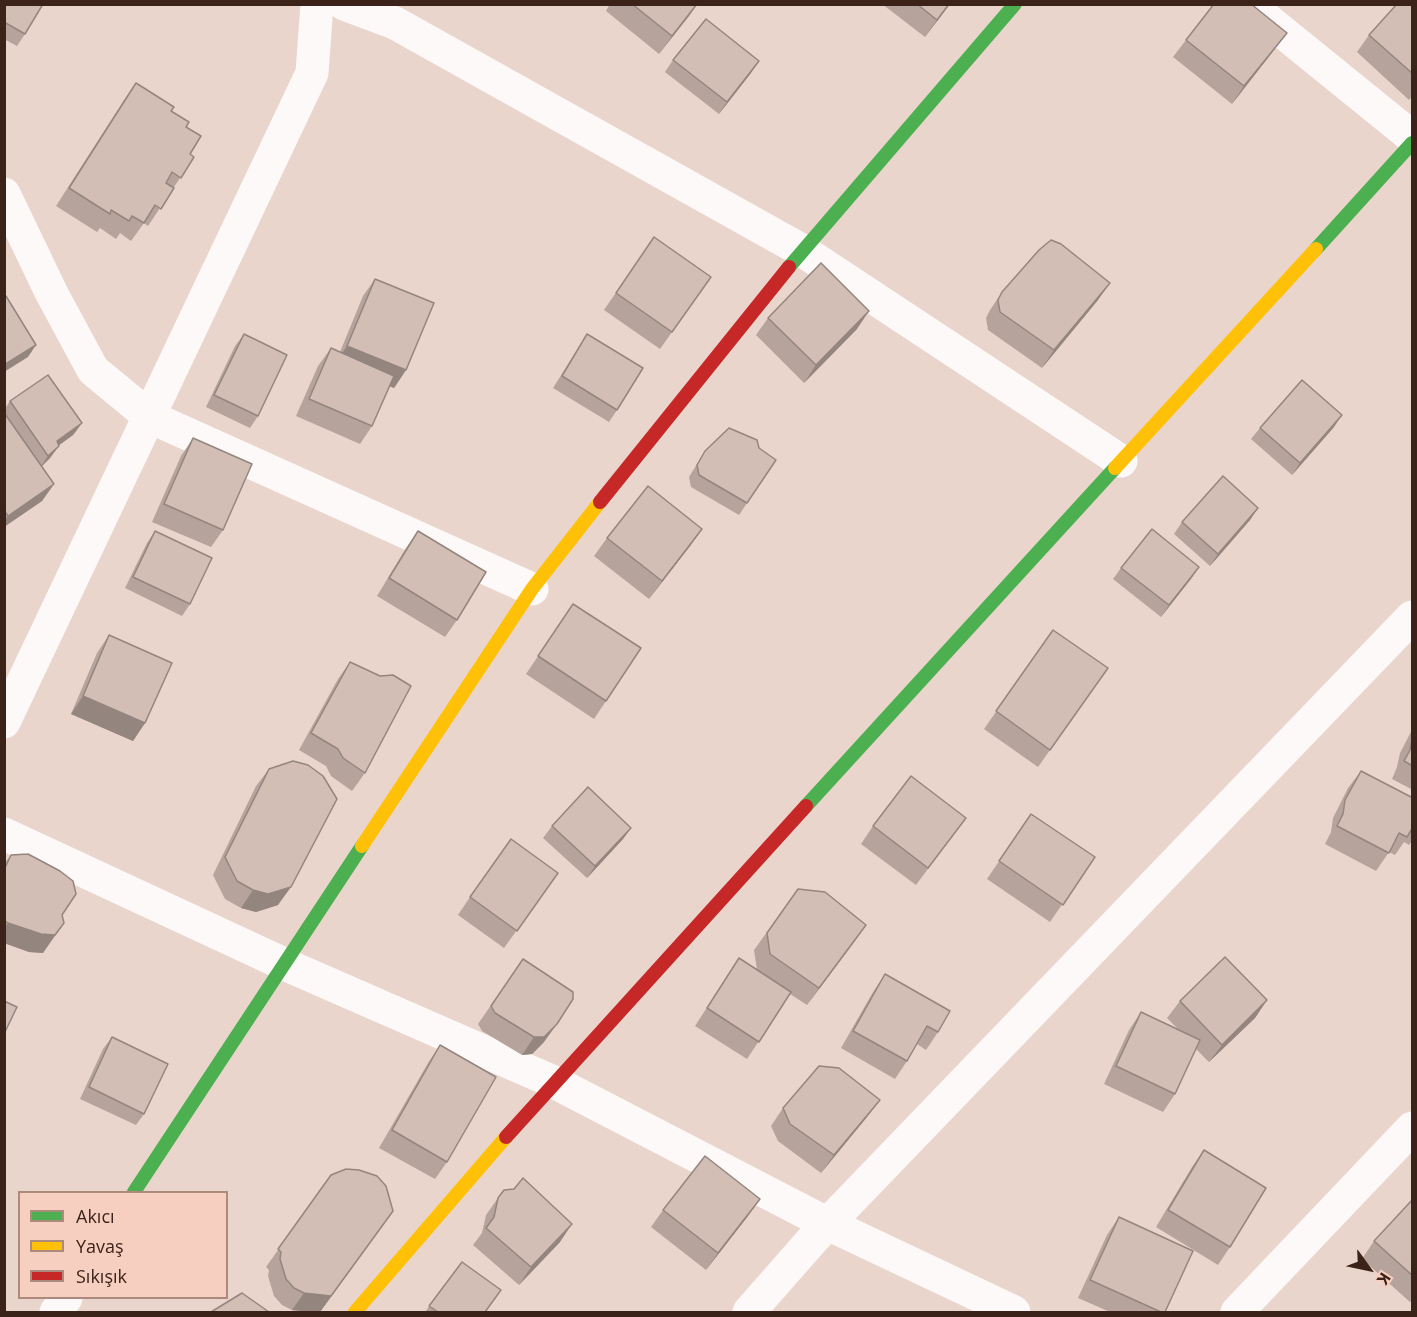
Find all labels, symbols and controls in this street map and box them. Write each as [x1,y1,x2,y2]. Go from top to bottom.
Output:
legend [18,1191,228,1299]
text: Akıcı [76,1204,115,1228]
text: Yavaş [76,1234,124,1258]
north arrow [1339,1239,1399,1299]
text: Sıkışık [76,1264,127,1288]
text: K [1372,1268,1396,1289]

